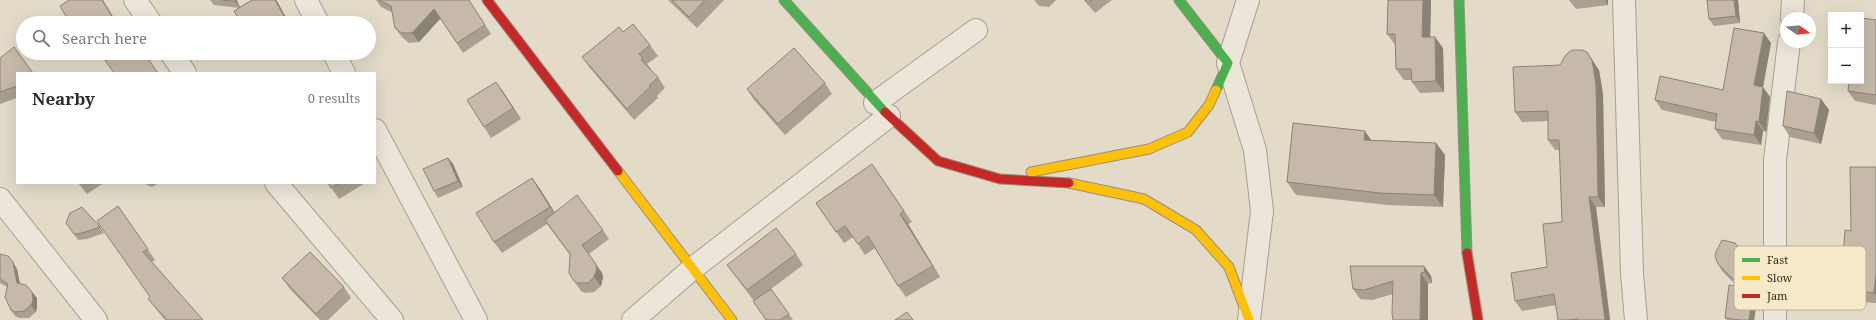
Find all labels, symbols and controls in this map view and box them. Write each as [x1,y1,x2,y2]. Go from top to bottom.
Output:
north arrow [1780,12,1816,48]
map controls [1828,12,1864,84]
button: + [1828,12,1864,48]
search box [16,16,376,60]
icon: search [30,27,52,49]
text: Search here [62,28,147,48]
button: − [1828,48,1864,84]
text: Nearby [32,87,95,110]
text: 0 results [308,89,360,107]
legend [1734,246,1866,310]
text: Fast [1767,252,1788,267]
text: Slow [1767,270,1793,285]
text: Jam [1766,288,1788,303]

